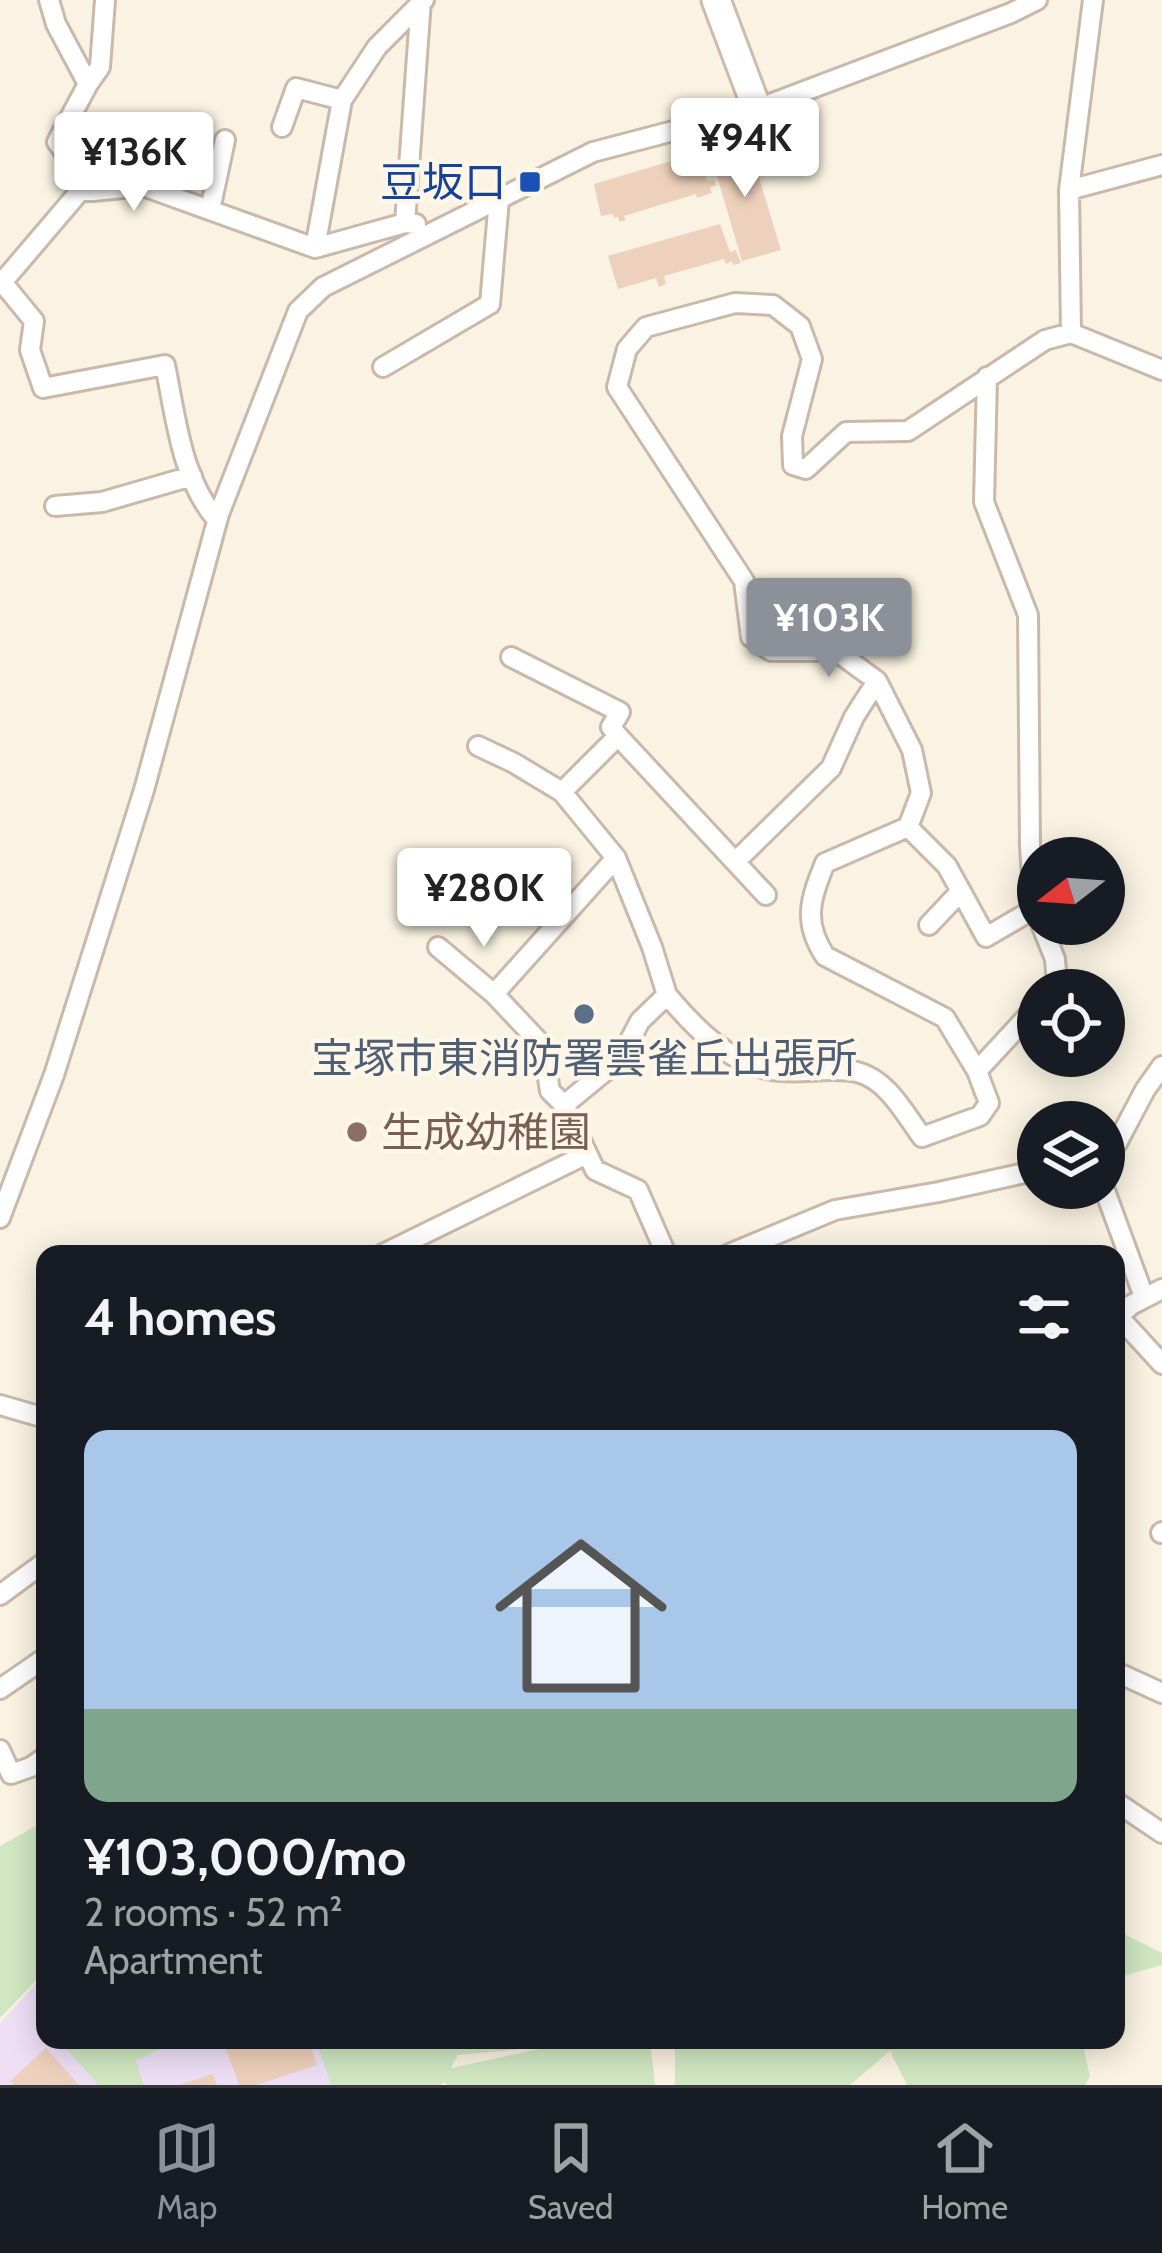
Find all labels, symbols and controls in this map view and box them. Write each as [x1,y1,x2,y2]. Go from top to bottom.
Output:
pin: ¥94K [674,98,816,200]
pin: ¥136K [50,112,218,214]
text: ¥94K [698,113,792,161]
text: ¥136K [81,127,187,175]
place label: 豆坂口 [380,156,506,208]
marker: 豆坂口 [517,169,543,195]
pin: ¥103K [745,578,913,680]
text: ¥103K [774,593,884,641]
north arrow [1017,837,1125,945]
map controls [1017,837,1125,1209]
pin: ¥280K [400,848,568,950]
text: ¥280K [424,863,544,911]
button: locate [1017,969,1125,1077]
marker: 宝塚市東消防署雲雀丘出張所 [571,1001,597,1027]
place label: 宝塚市東消防署雲雀丘出張所 [311,1032,857,1084]
button: layers [1017,1101,1125,1209]
place label: 生成幼稚園 [381,1106,591,1158]
marker: 生成幼稚園 [344,1119,370,1145]
icon: filters [1011,1284,1077,1350]
text: 4 homes [84,1286,276,1348]
icon: home [473,1508,689,1724]
text: ¥103,000/mo [84,1826,406,1888]
text: 2 rooms · 52 m² [84,1888,343,1936]
text: Apartment [84,1936,263,1984]
tab: Map [154,2115,220,2227]
tab: Saved [528,2115,613,2227]
tab: Home [921,2115,1008,2227]

